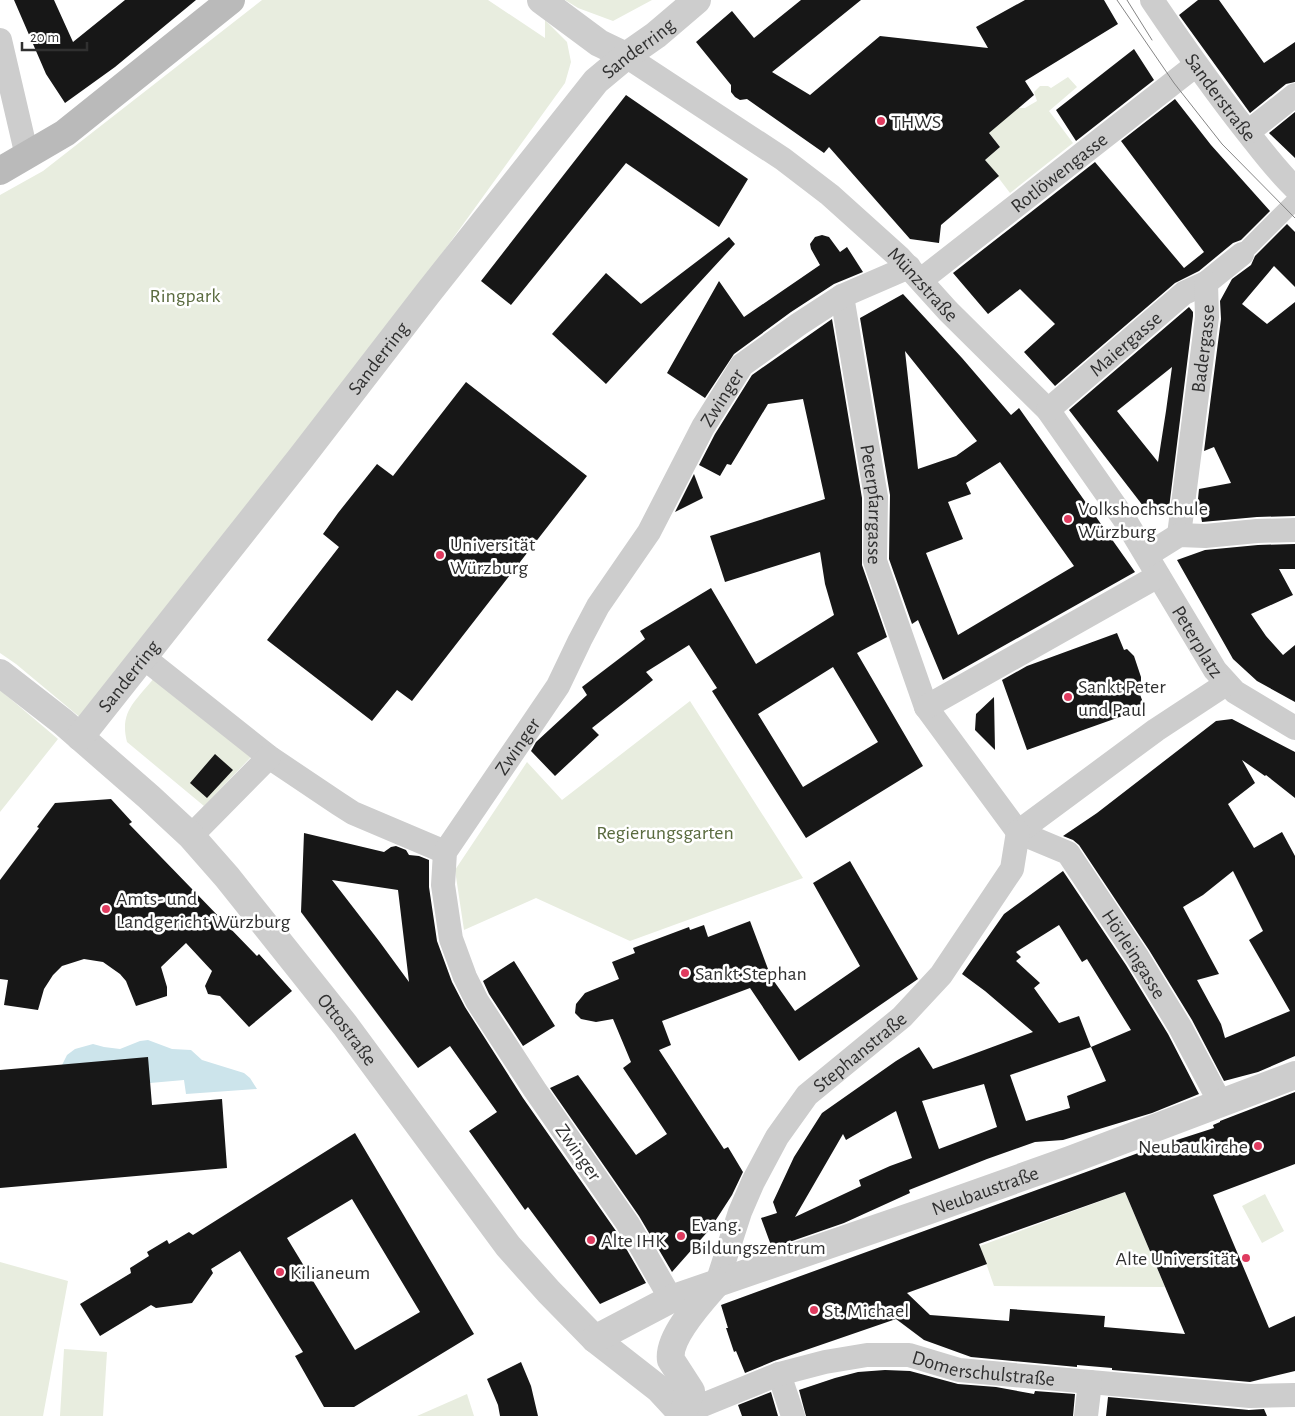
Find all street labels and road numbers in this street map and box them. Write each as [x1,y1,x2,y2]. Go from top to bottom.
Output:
street label: Sanderring [598,15,679,83]
street label: Sanderstraße [1181,50,1259,145]
street label: Rotlöwengasse [1007,129,1112,217]
street label: Münzstraße [884,243,962,326]
street label: Badergasse [1188,304,1218,394]
street label: Maiergasse [1086,308,1166,381]
street label: Sanderring [344,318,413,399]
street label: Zwinger [697,365,748,430]
street label: Peterpfarrgasse [856,443,886,565]
street label: Peterplatz [1168,602,1226,682]
street label: Sanderring [95,636,164,716]
street label: Zwinger [492,714,545,779]
street label: Hörleingasse [1098,906,1169,1002]
street label: Ottostraße [313,990,380,1070]
street label: Stephanstraße [810,1009,911,1097]
street label: Zwinger [552,1121,605,1185]
street label: Neubaustraße [929,1163,1041,1219]
street label: Domerschulstraße [910,1348,1056,1390]

